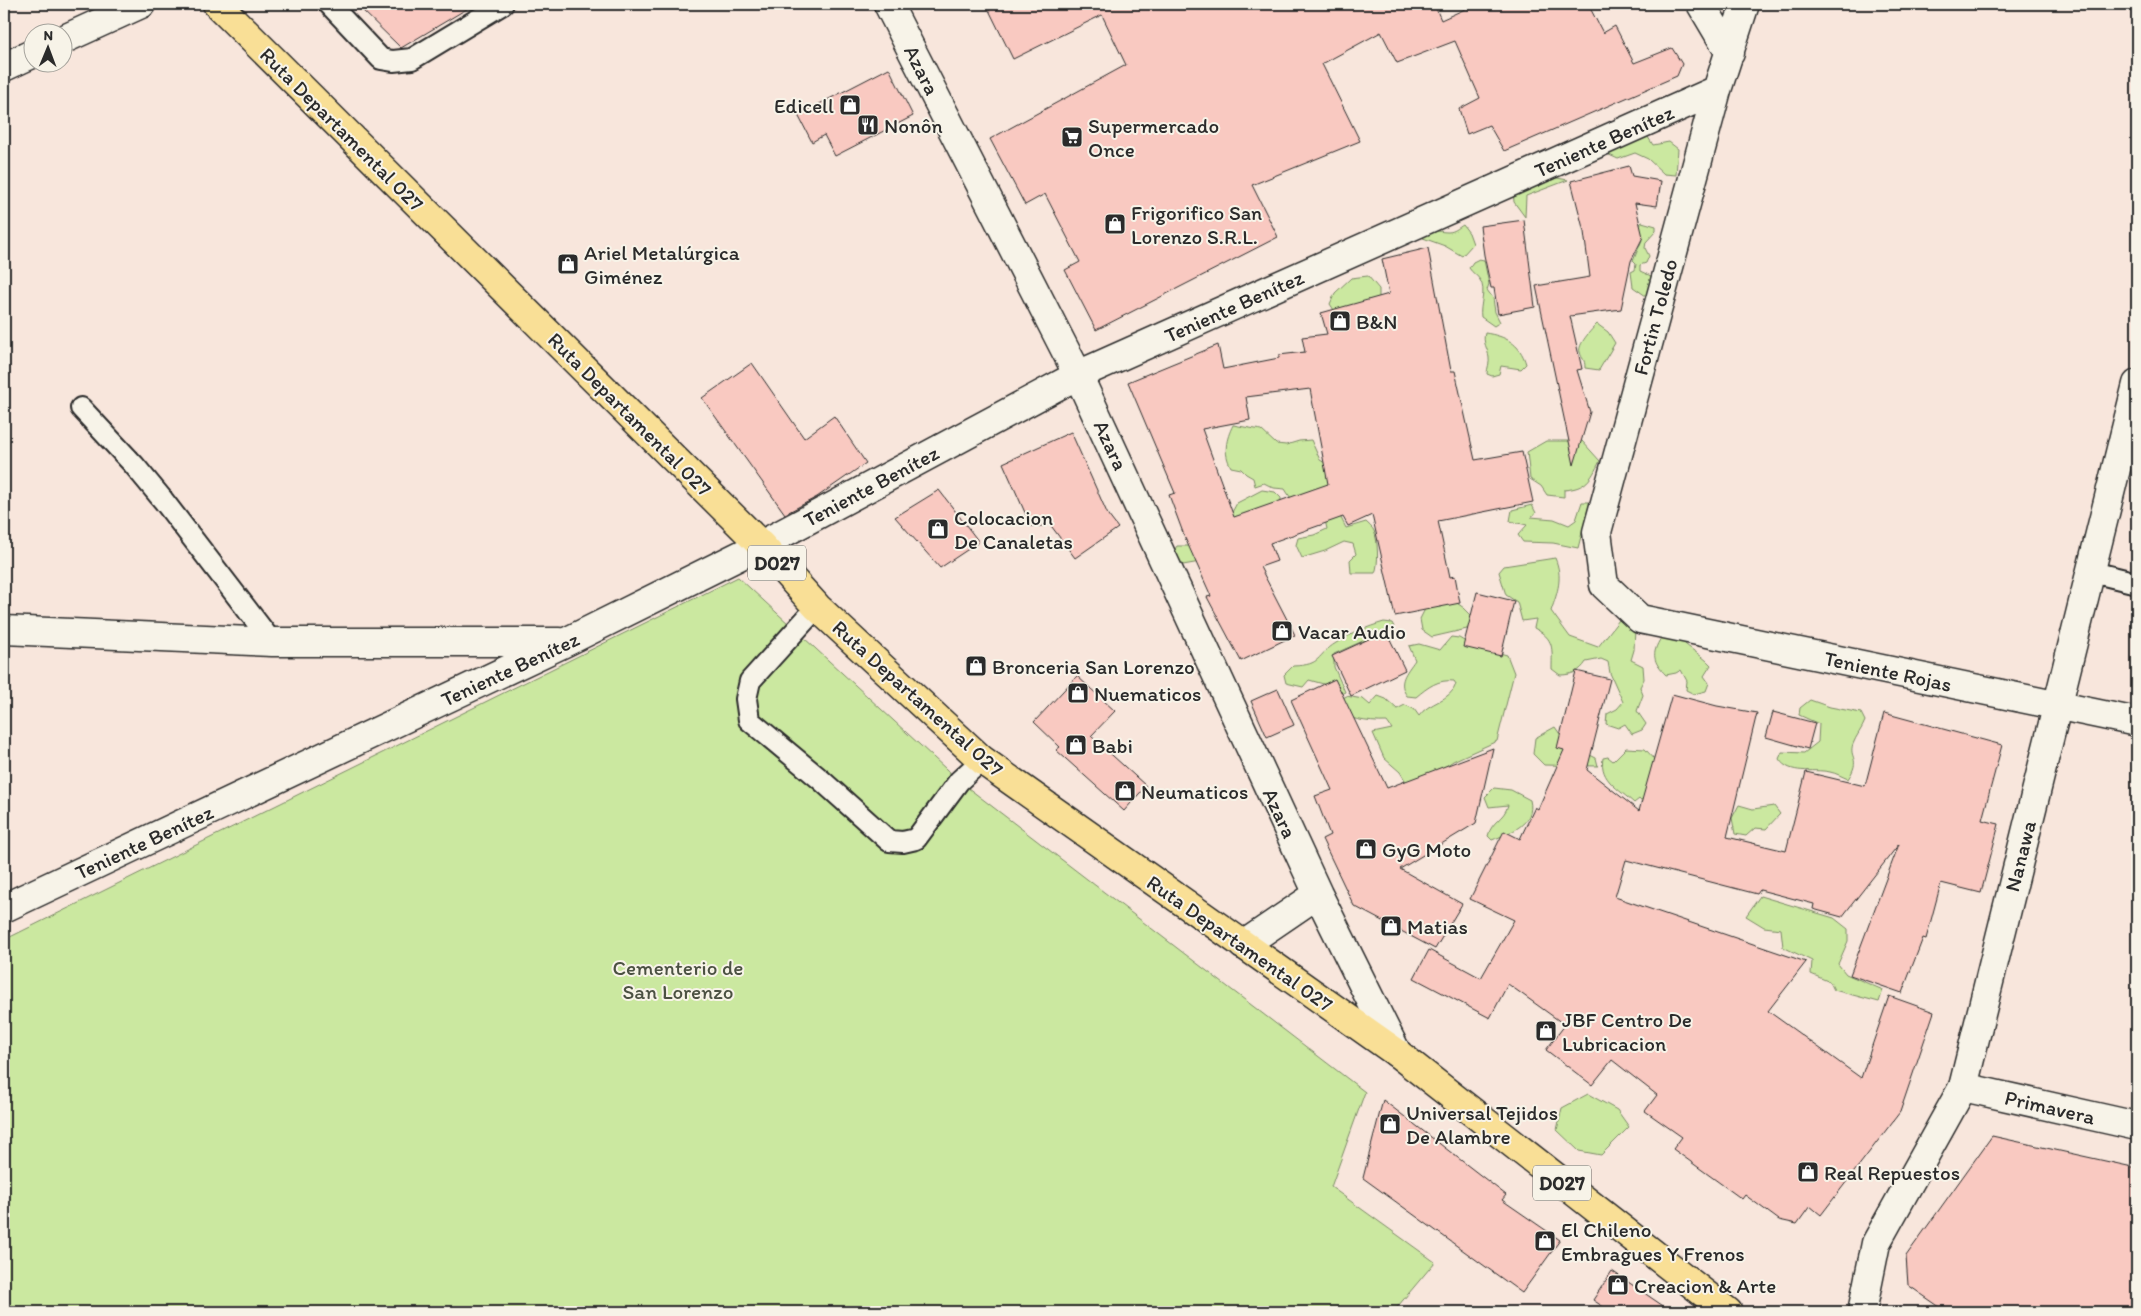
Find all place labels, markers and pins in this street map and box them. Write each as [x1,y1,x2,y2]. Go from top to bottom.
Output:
place label: Edicell [774,93,834,118]
shop icon: Edicell [838,93,862,117]
restaurant icon: Nonôn [856,113,880,137]
place label: Nonôn [884,113,943,138]
place label: Supermercado Once [1088,113,1219,162]
supermarket icon: Supermercado Once [1060,125,1084,149]
place label: Frigorifico San Lorenzo S.R.L. [1131,200,1262,249]
shop icon: Frigorifico San Lorenzo S.R.L. [1103,212,1127,236]
place label: Ariel Metalúrgica Giménez [584,240,740,289]
shop icon: Ariel Metalúrgica Giménez [556,252,580,276]
shop icon: B&N [1328,309,1352,333]
place label: B&N [1356,309,1397,334]
place label: Colocacion De Canaletas [954,505,1073,554]
shop icon: Colocacion De Canaletas [926,517,950,541]
shop icon: Vacar Audio [1270,619,1294,643]
place label: Vacar Audio [1298,619,1406,644]
shop icon: Bronceria San Lorenzo [964,654,988,678]
place label: Bronceria San Lorenzo [992,654,1195,679]
shop icon: Nuematicos [1066,681,1090,705]
place label: Nuematicos [1094,681,1201,706]
shop icon: Babi [1064,733,1088,757]
place label: Babi [1092,733,1133,758]
shop icon: Neumaticos [1113,779,1137,803]
place label: Neumaticos [1141,779,1248,804]
shop icon: GyG Moto [1354,837,1378,861]
place label: GyG Moto [1382,837,1471,862]
shop icon: Matias [1379,914,1403,938]
place label: Matias [1407,914,1468,939]
place label: JBF Centro De Lubricacion [1562,1007,1692,1056]
shop icon: JBF Centro De Lubricacion [1534,1019,1558,1043]
place label: Universal Tejidos De Alambre [1406,1100,1558,1149]
shop icon: Universal Tejidos De Alambre [1378,1112,1402,1136]
shop icon: Real Repuestos [1796,1160,1820,1184]
place label: Real Repuestos [1824,1160,1960,1185]
place label: El Chileno Embragues Y Frenos [1561,1217,1745,1266]
shop icon: El Chileno Embragues Y Frenos [1533,1229,1557,1253]
shop icon: Creacion & Arte [1606,1273,1630,1297]
place label: Creacion & Arte [1634,1273,1776,1298]

